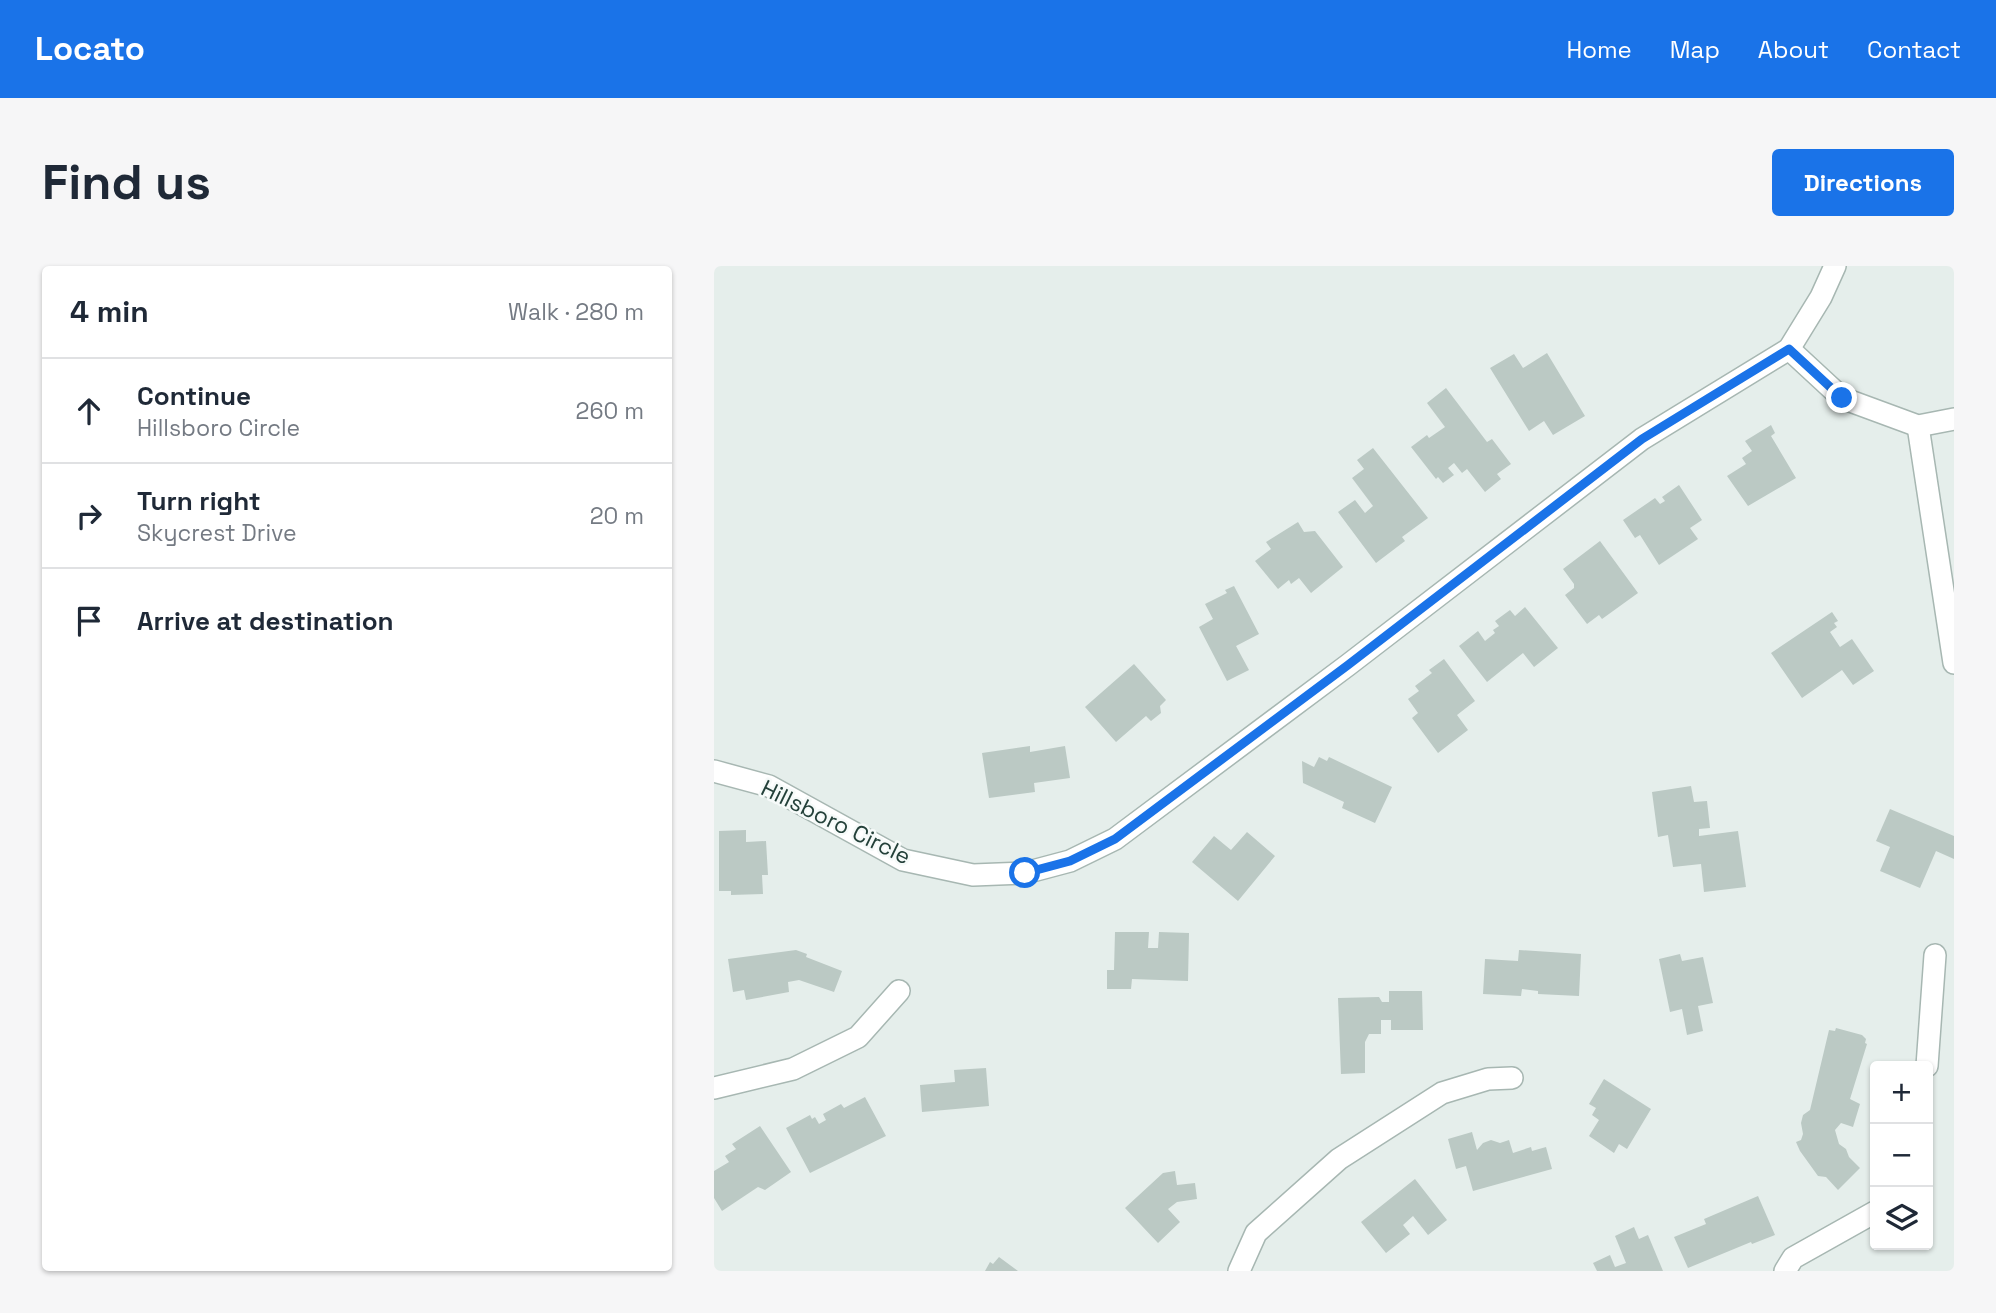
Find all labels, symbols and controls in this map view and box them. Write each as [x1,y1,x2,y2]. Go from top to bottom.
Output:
text: Locato [35,28,145,70]
text: Home [1566,34,1632,65]
text: Map [1670,34,1720,65]
text: About [1758,34,1829,65]
text: Contact [1867,34,1961,65]
button: Directions [1772,149,1954,216]
text: Find us [42,151,211,213]
text: 4 min [70,292,149,331]
text: Walk · 280 m [508,297,644,327]
text: Continue [137,379,251,413]
route end [1826,382,1857,413]
icon: ahead [70,392,108,430]
text: 260 m [576,396,644,426]
text: Hillsboro Circle [137,413,300,443]
text: Turn right [137,484,261,518]
icon: right [70,497,108,535]
text: 20 m [590,501,644,531]
text: Skycrest Drive [137,518,297,548]
icon: arrive [70,602,108,640]
text: Arrive at destination [137,604,394,638]
street label: Hillsboro Circle [756,773,916,871]
route start [1009,857,1040,888]
map controls [1870,1061,1933,1250]
button: + [1870,1061,1933,1124]
button: − [1870,1124,1933,1187]
button: layers [1870,1187,1933,1250]

